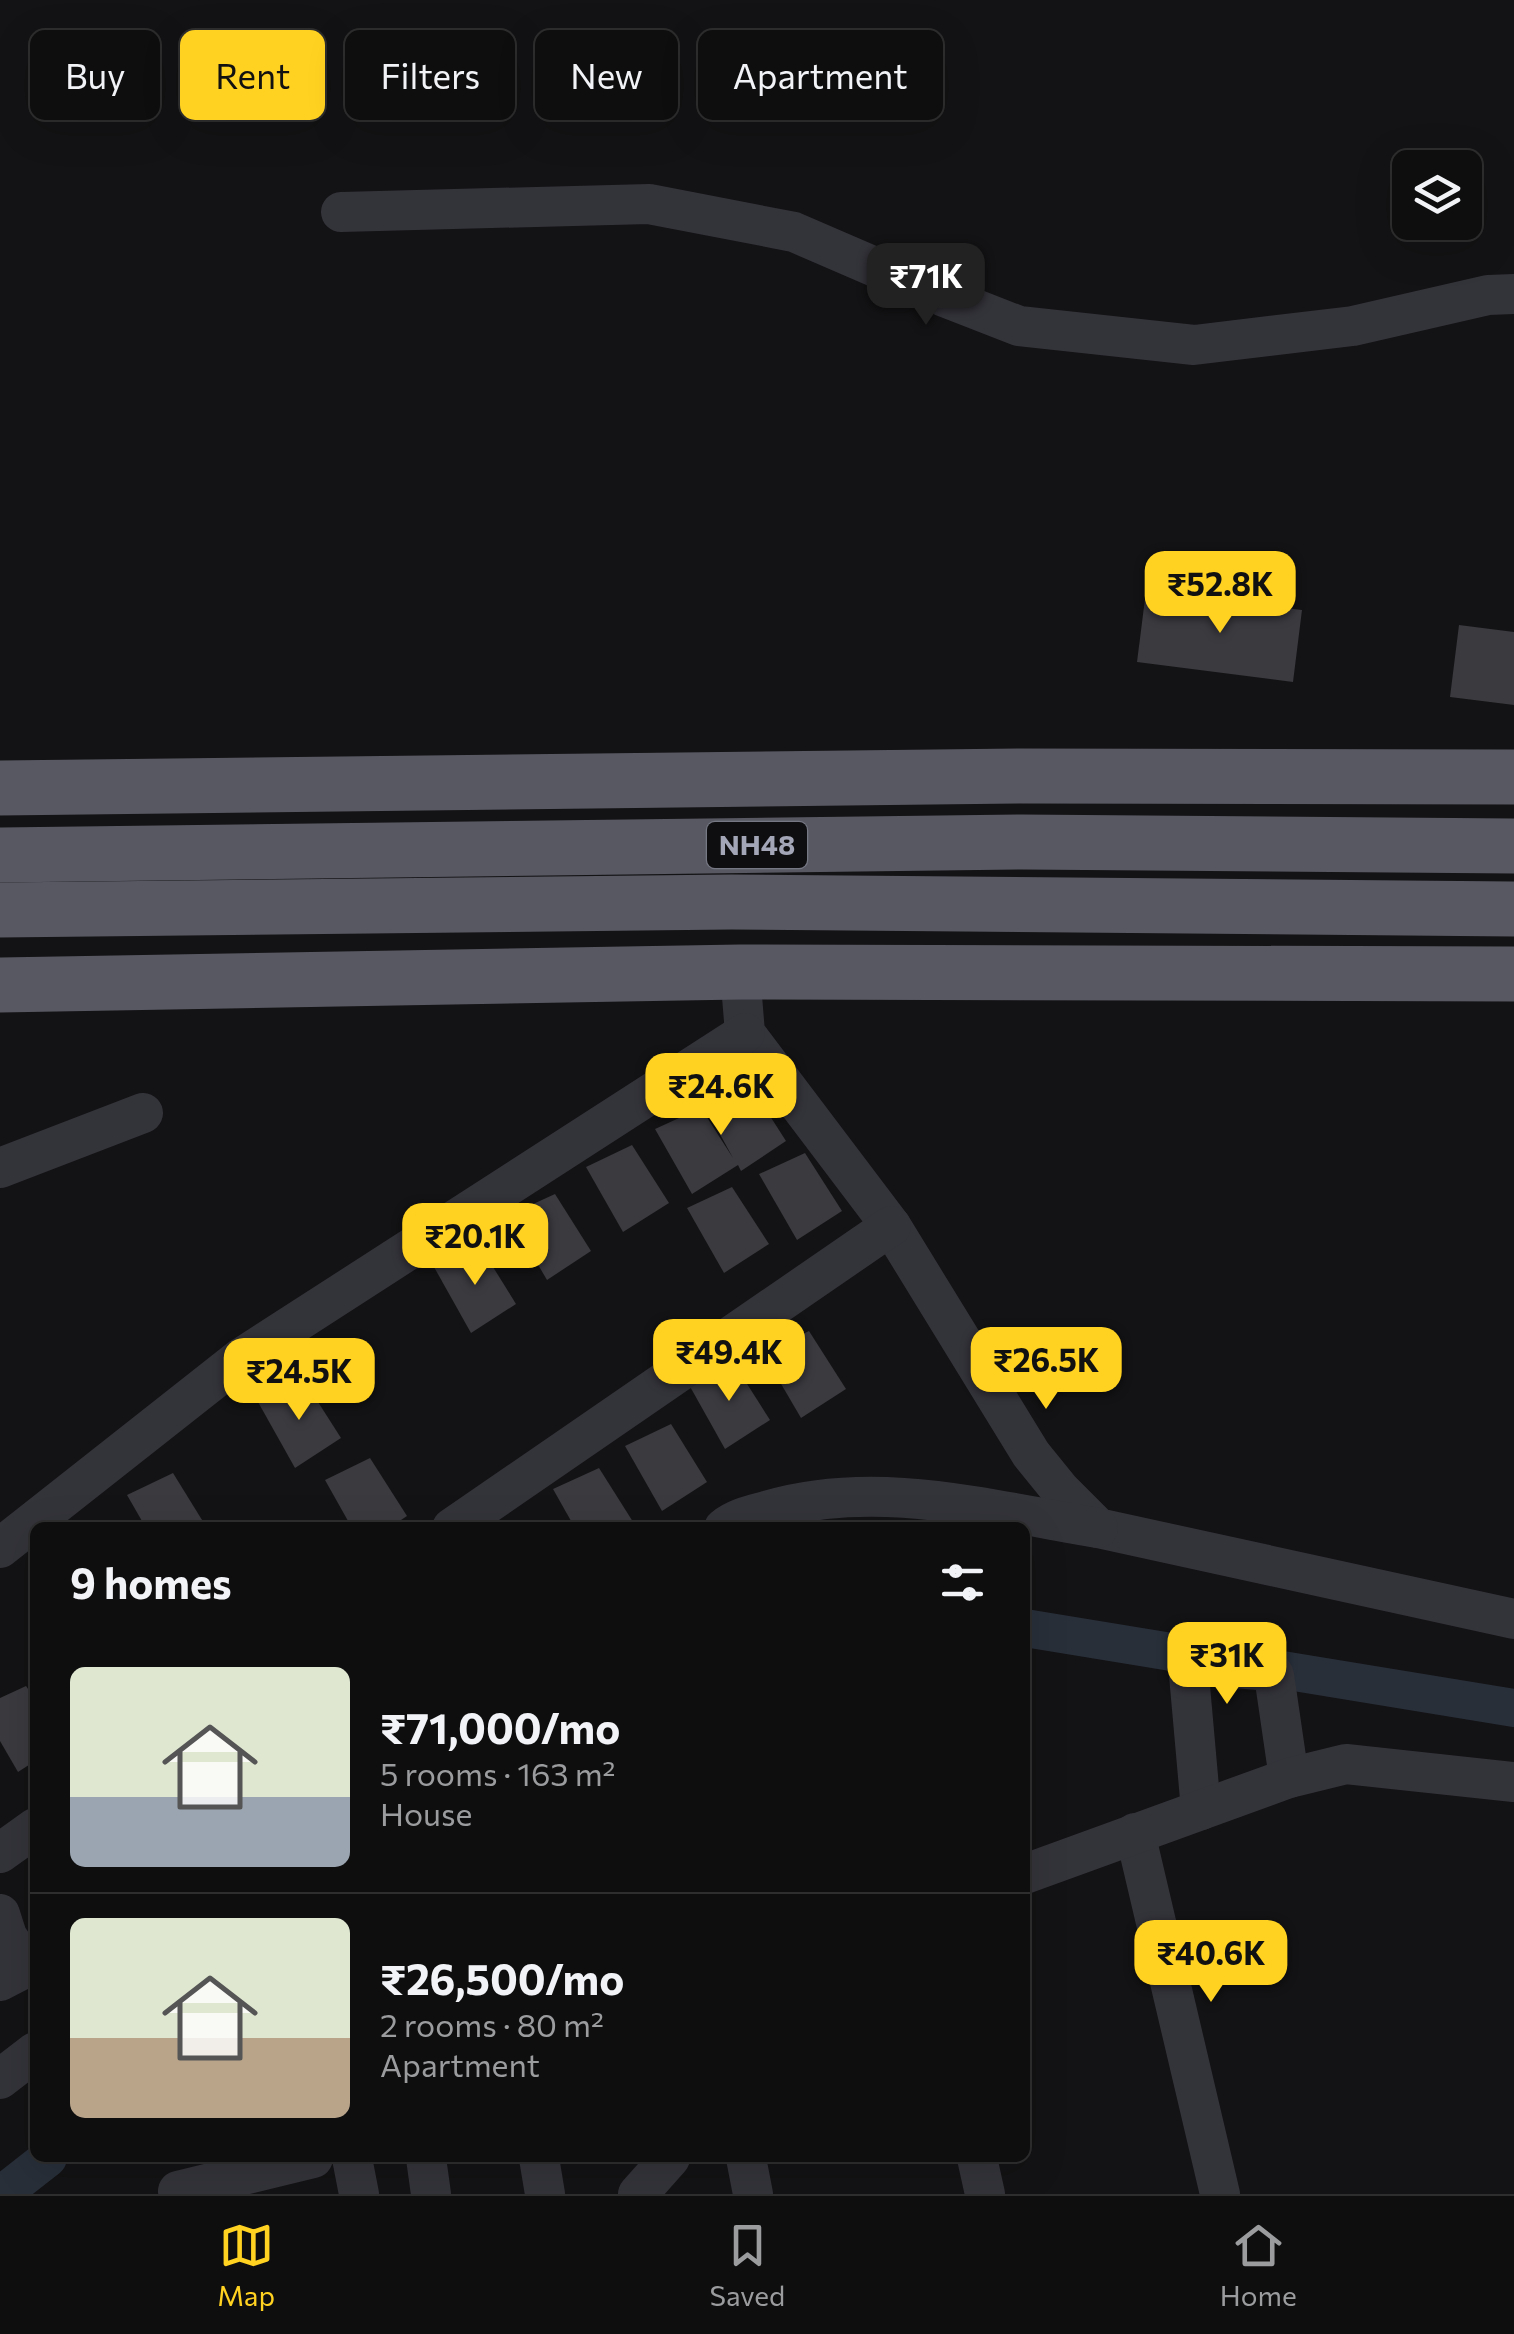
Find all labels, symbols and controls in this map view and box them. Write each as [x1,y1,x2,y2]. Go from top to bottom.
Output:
chip: Buy [30,30,160,120]
chip: Rent [180,30,325,120]
chip: Filters [345,30,515,120]
chip: New [535,30,678,120]
chip: Apartment [698,30,943,120]
map controls [1392,150,1482,240]
button: layers [1392,150,1482,240]
pin: ₹71K [867,243,985,328]
text: ₹71K [889,255,963,295]
pin: ₹52.8K [1139,551,1301,636]
text: ₹52.8K [1167,563,1273,603]
road number: NH48 [707,822,807,868]
pin: ₹24.6K [640,1053,802,1138]
text: ₹24.6K [667,1065,775,1105]
pin: ₹20.1K [394,1203,556,1288]
text: ₹20.1K [424,1215,526,1255]
pin: ₹49.4K [648,1319,810,1404]
pin: ₹26.5K [965,1327,1127,1412]
text: ₹49.4K [675,1331,783,1371]
pin: ₹24.5K [218,1338,380,1423]
text: ₹26.5K [993,1339,1099,1379]
text: ₹24.5K [246,1350,352,1390]
icon: filters [935,1555,990,1610]
text: 9 homes [70,1556,232,1608]
pin: ₹31K [1168,1622,1286,1707]
text: ₹31K [1189,1634,1265,1674]
text: ₹71,000/mo [380,1701,620,1753]
icon: home [150,1707,270,1827]
text: 5 rooms · 163 m² [380,1753,615,1793]
text: House [380,1793,472,1833]
pin: ₹40.6K [1130,1920,1292,2005]
text: ₹40.6K [1156,1932,1266,1972]
text: ₹26,500/mo [380,1952,624,2004]
icon: home [150,1958,270,2078]
text: 2 rooms · 80 m² [380,2004,604,2044]
text: Apartment [380,2044,540,2084]
tab: Map [217,2218,275,2312]
tab: Saved [710,2218,785,2312]
tab: Home [1220,2218,1297,2312]

